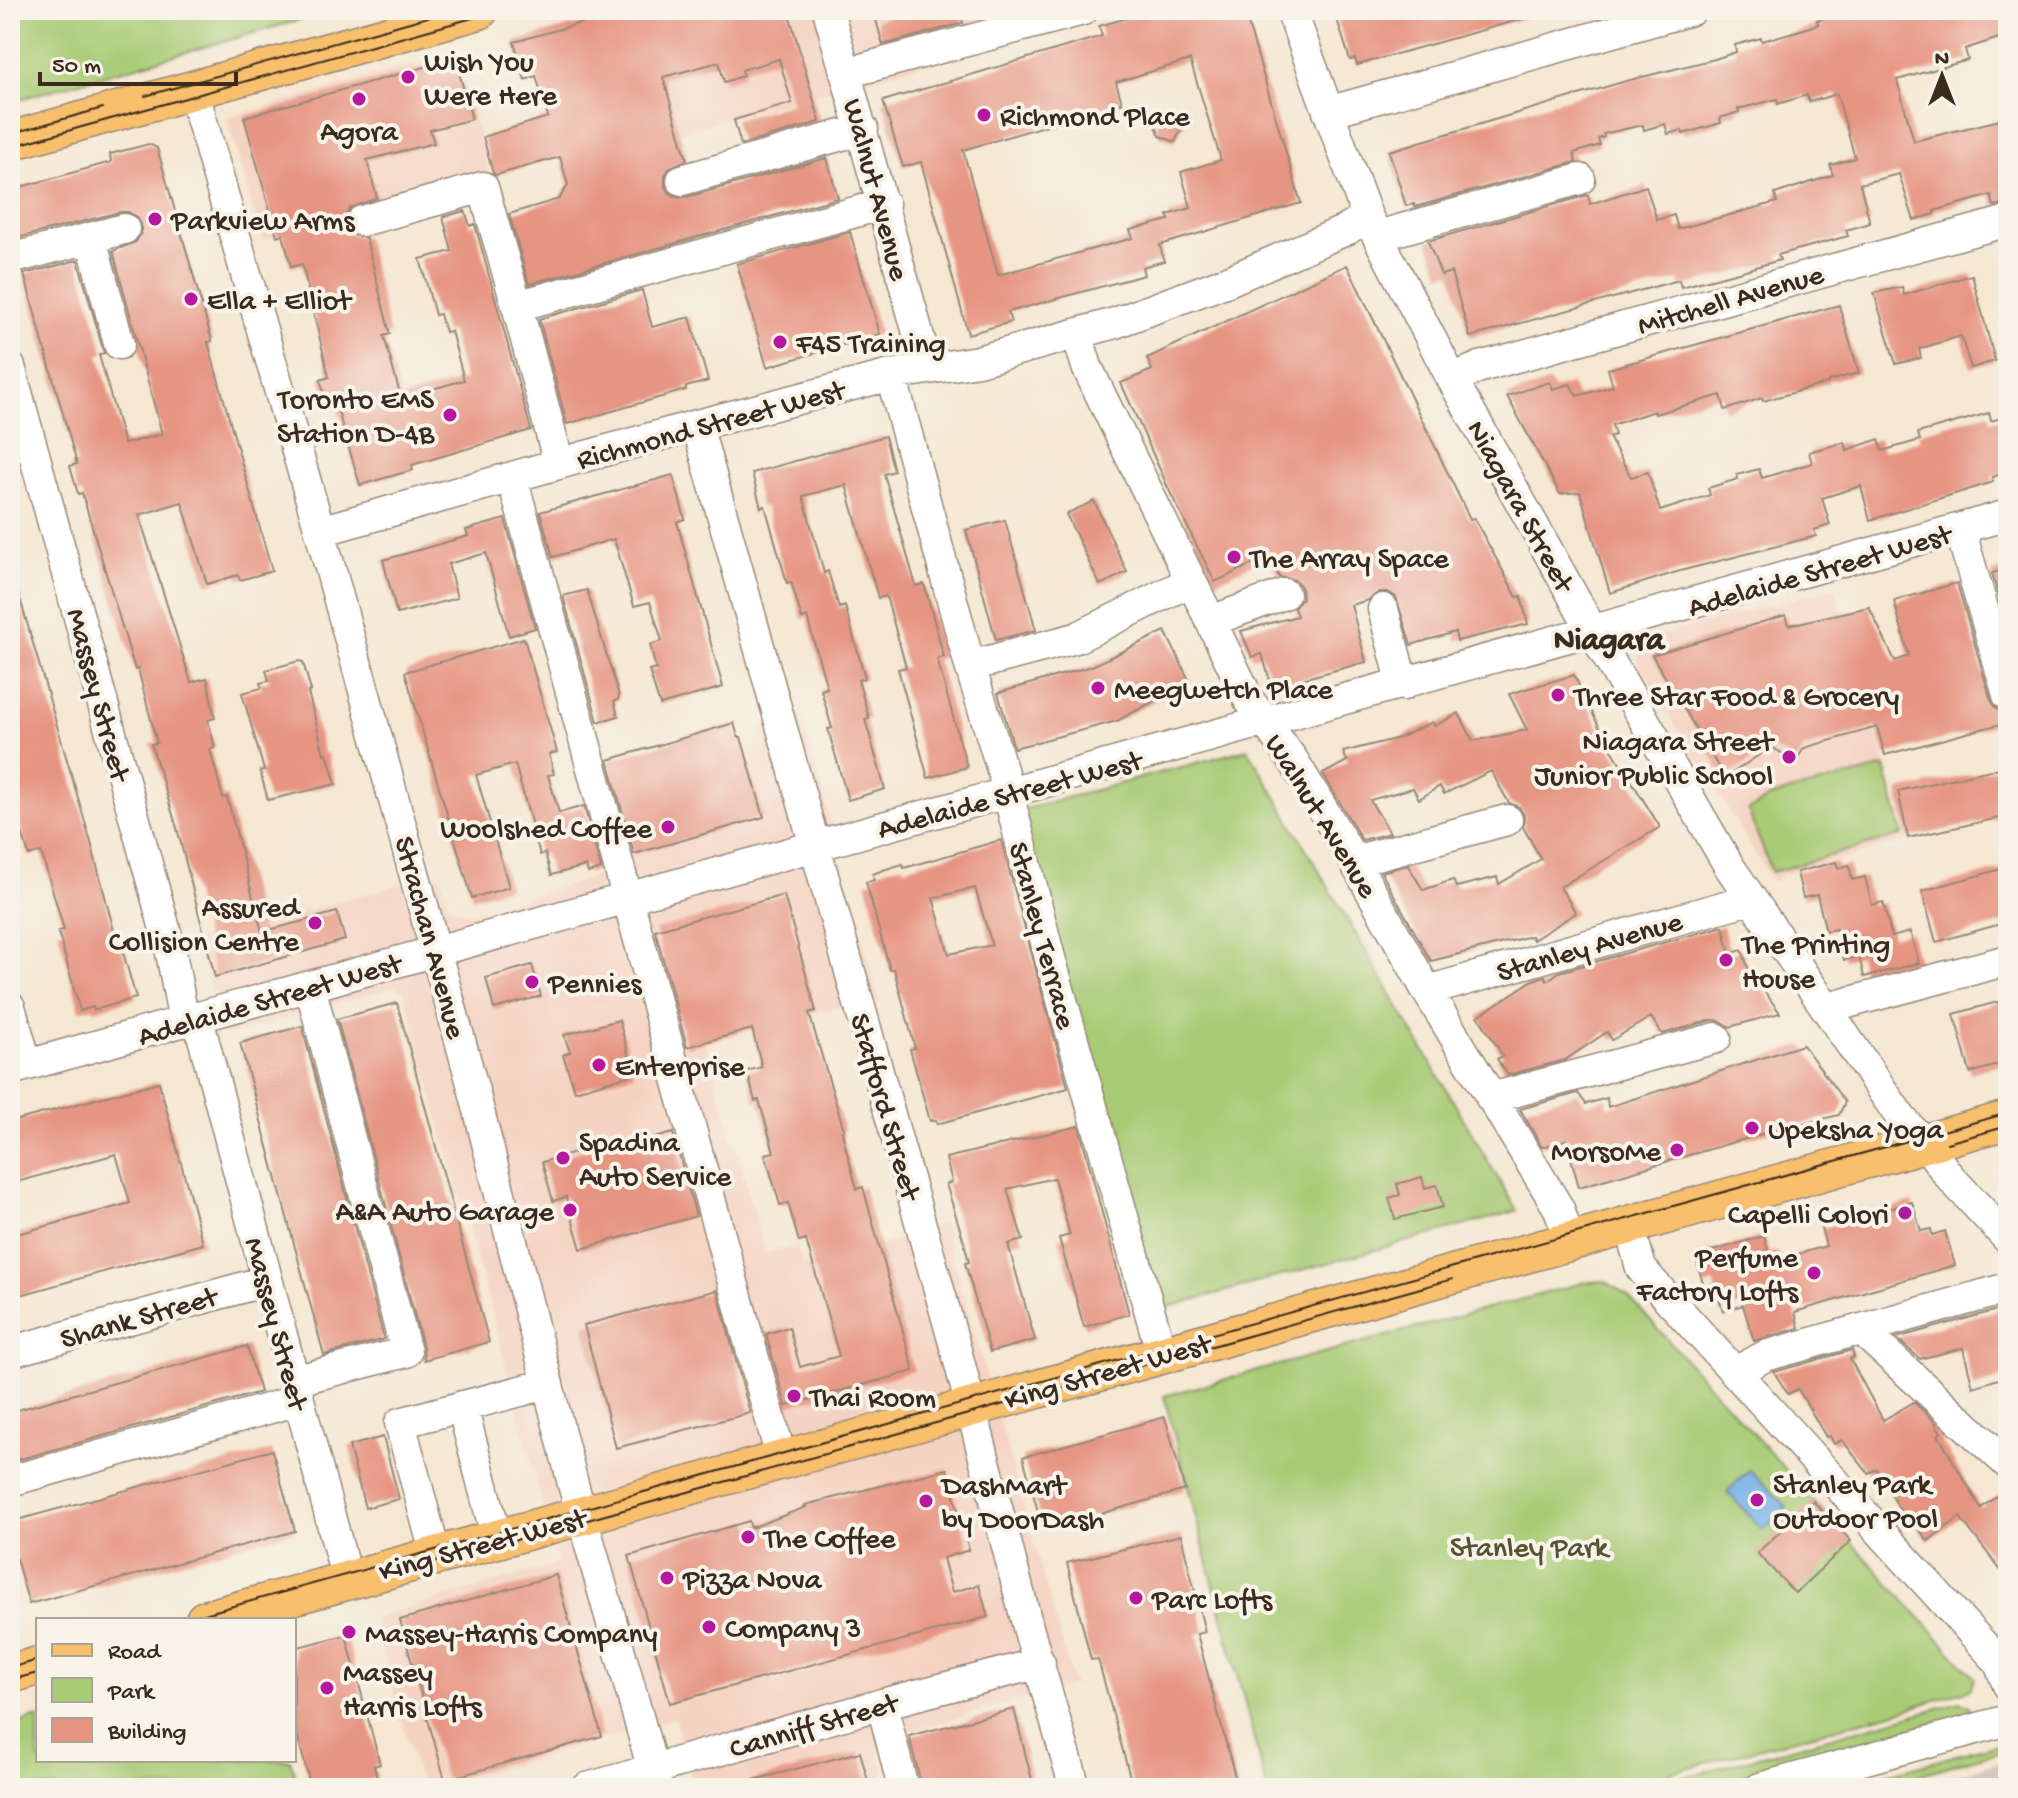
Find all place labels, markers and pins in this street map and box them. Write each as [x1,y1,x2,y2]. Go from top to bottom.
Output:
place label: Wish You Were Here [424,47,557,116]
marker: Wish You Were Here [399,68,417,86]
marker: Agora [350,90,368,108]
place label: Richmond Place [1000,102,1190,137]
marker: Richmond Place [975,106,993,124]
place label: Agora [320,117,399,152]
place label: Parkview Arms [170,206,355,241]
marker: Parkview Arms [146,210,164,228]
place label: Ella + Elliot [207,286,353,321]
marker: Ella + Elliot [182,290,200,308]
place label: F45 Training [795,329,946,364]
marker: F45 Training [771,333,789,351]
place label: Toronto EMS Station D-4B [276,385,435,454]
marker: Toronto EMS Station D-4B [441,406,459,424]
place label: The Array Space [1248,544,1449,579]
marker: The Array Space [1225,548,1243,566]
place label: Meegwetch Place [1114,675,1333,710]
marker: Meegwetch Place [1089,679,1107,697]
place label: Three Star Food & Grocery [1572,682,1899,717]
marker: Three Star Food & Grocery [1549,686,1567,704]
place label: Niagara Street Junior Public School [1534,727,1776,796]
marker: Niagara Street Junior Public School [1780,748,1798,766]
place label: Woolshed Coffee [440,814,653,849]
marker: Woolshed Coffee [659,818,677,836]
place label: Assured Collision Centre [109,893,301,962]
marker: Assured Collision Centre [306,914,324,932]
place label: The Printing House [1740,930,1890,999]
marker: The Printing House [1717,951,1735,969]
place label: Pennies [547,969,643,1004]
marker: Pennies [523,973,541,991]
place label: Enterprise [615,1052,745,1087]
marker: Enterprise [590,1056,608,1074]
place label: Upeksha Yoga [1768,1115,1944,1150]
marker: Upeksha Yoga [1743,1119,1761,1137]
place label: Spadina Auto Service [579,1128,732,1197]
place label: MorsoMe [1551,1137,1662,1172]
marker: MorsoMe [1668,1141,1686,1159]
marker: Spadina Auto Service [554,1149,572,1167]
place label: A&A Auto Garage [336,1197,555,1232]
place label: Capelli Colori [1728,1200,1889,1235]
marker: A&A Auto Garage [561,1201,579,1219]
marker: Capelli Colori [1896,1204,1914,1222]
place label: Perfume Factory Lofts [1635,1243,1799,1312]
marker: Perfume Factory Lofts [1805,1264,1823,1282]
place label: Thai Room [808,1383,936,1418]
marker: Thai Room [785,1387,803,1405]
place label: Stanley Park Outdoor Pool [1773,1470,1938,1539]
place label: DashMart by DoorDash [940,1471,1104,1540]
marker: Stanley Park Outdoor Pool [1748,1491,1766,1509]
marker: DashMart by DoorDash [917,1492,935,1510]
place label: The Coffee [762,1524,896,1559]
marker: The Coffee [739,1528,757,1546]
place label: Pizza Nova [682,1565,823,1600]
marker: Pizza Nova [658,1569,676,1587]
place label: Parc Lofts [1151,1585,1273,1620]
marker: Parc Lofts [1127,1589,1145,1607]
place label: Company 3 [725,1614,861,1649]
marker: Company 3 [700,1618,718,1636]
place label: Massey-Harris Company [365,1619,658,1654]
marker: Massey-Harris Company [340,1623,358,1641]
place label: Massey Harris Lofts [343,1658,483,1727]
marker: Massey Harris Lofts [318,1679,336,1697]

